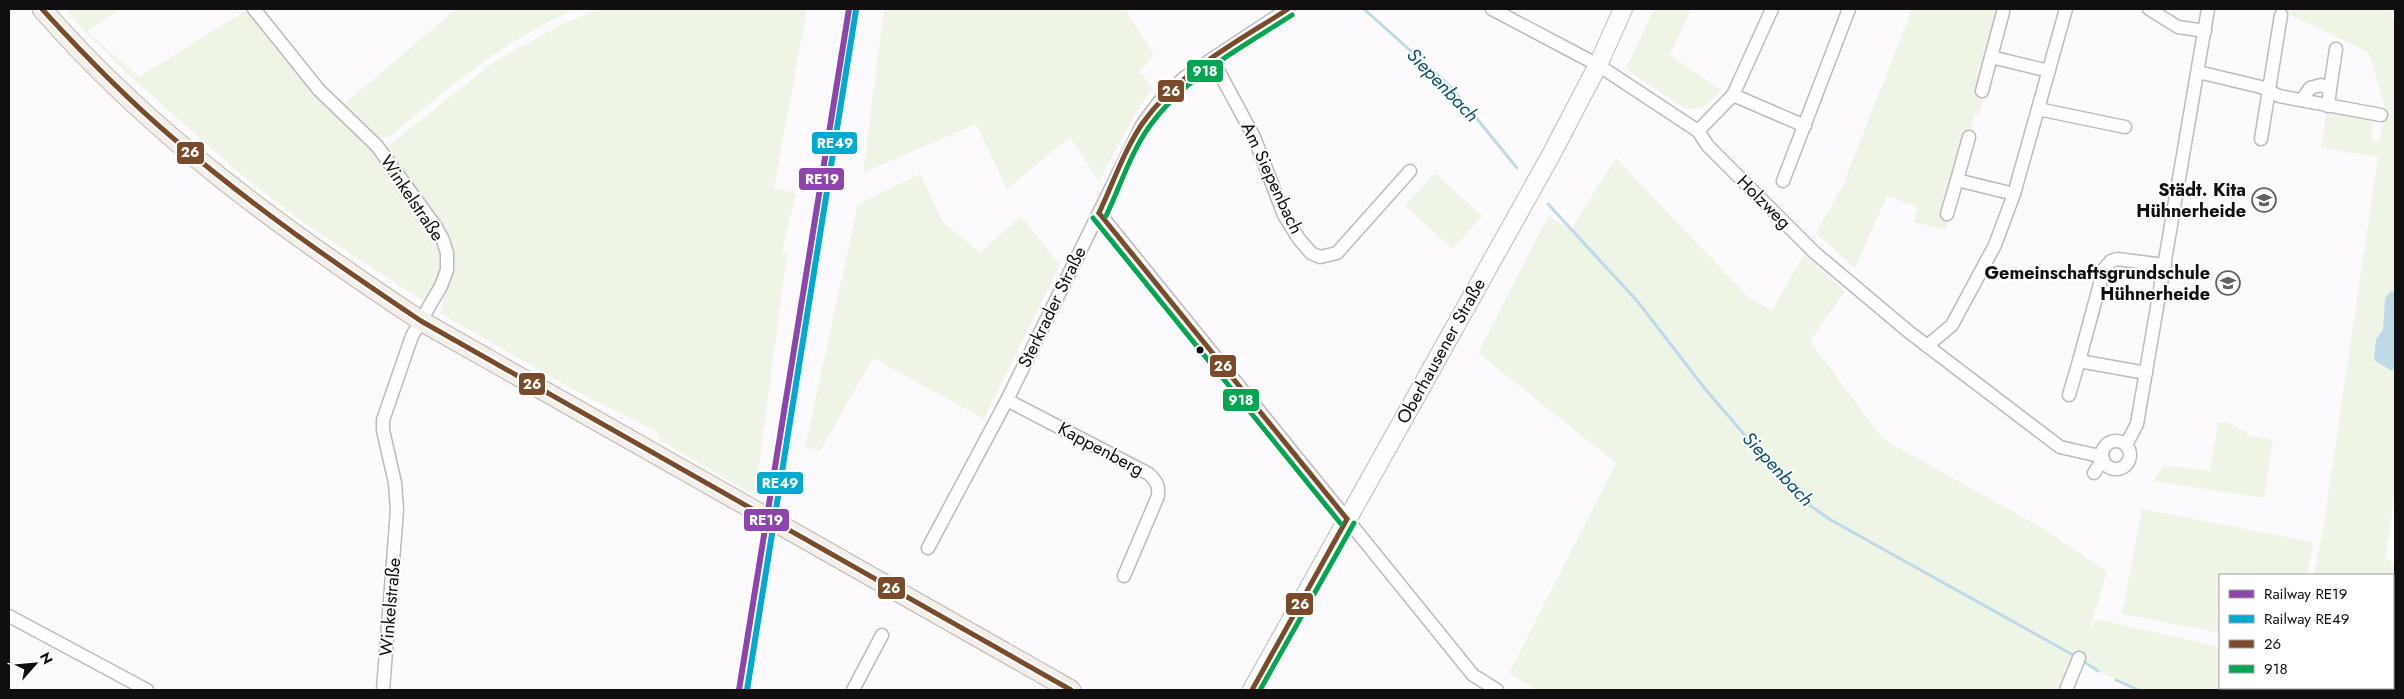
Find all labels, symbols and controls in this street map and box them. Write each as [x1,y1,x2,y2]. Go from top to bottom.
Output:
water label: Siepenbach [1401,42,1485,128]
line badge: 918 [1186,59,1224,83]
text: 918 [1192,61,1218,81]
line badge: 26 [1157,79,1185,103]
text: 26 [1162,81,1180,101]
street label: Am Siepenbach [1235,118,1309,238]
line badge: RE49 [811,131,858,155]
text: RE49 [817,133,853,153]
line badge: 26 [176,141,205,165]
text: 26 [181,142,199,162]
street label: Winkelstraße [374,150,450,246]
line badge: RE19 [798,167,845,191]
text: RE19 [805,169,839,189]
street label: Holzweg [1731,169,1797,235]
place label: Städt. Kita Hühnerheide [2136,177,2246,224]
school or university icon: Städt. Kita Hühnerheide [2251,187,2277,213]
street label: Sterkrader Straße [1011,242,1093,372]
place label: Gemeinschaftsgrundschule Hühnerheide [1984,260,2210,307]
school or university icon: Gemeinschaftsgrundschule Hühnerheide [2215,270,2241,296]
street label: Oberhausener Straße [1390,274,1492,428]
unlabelled marker [1195,345,1205,355]
line badge: 26 [1209,354,1237,378]
text: 26 [1214,356,1232,376]
line badge: 26 [518,372,546,396]
text: 26 [523,374,541,394]
line badge: 918 [1222,388,1260,412]
text: 918 [1228,390,1254,410]
street label: Kappenberg [1054,416,1148,482]
water label: Siepenbach [1736,426,1820,512]
line badge: RE49 [756,471,804,495]
text: RE49 [762,473,798,493]
line badge: RE19 [743,508,790,532]
text: RE19 [749,510,783,530]
street label: Winkelstraße [373,557,407,657]
legend [2219,574,2394,689]
line badge: 26 [877,576,906,600]
text: 26 [882,578,900,598]
text: Railway RE19 [2264,583,2347,605]
line badge: 26 [1285,592,1314,616]
text: 26 [1291,594,1309,614]
text: Railway RE49 [2264,608,2349,630]
text: 26 [2264,633,2281,655]
north arrow [10,639,60,689]
text: N [35,649,58,668]
text: 918 [2264,658,2288,680]

